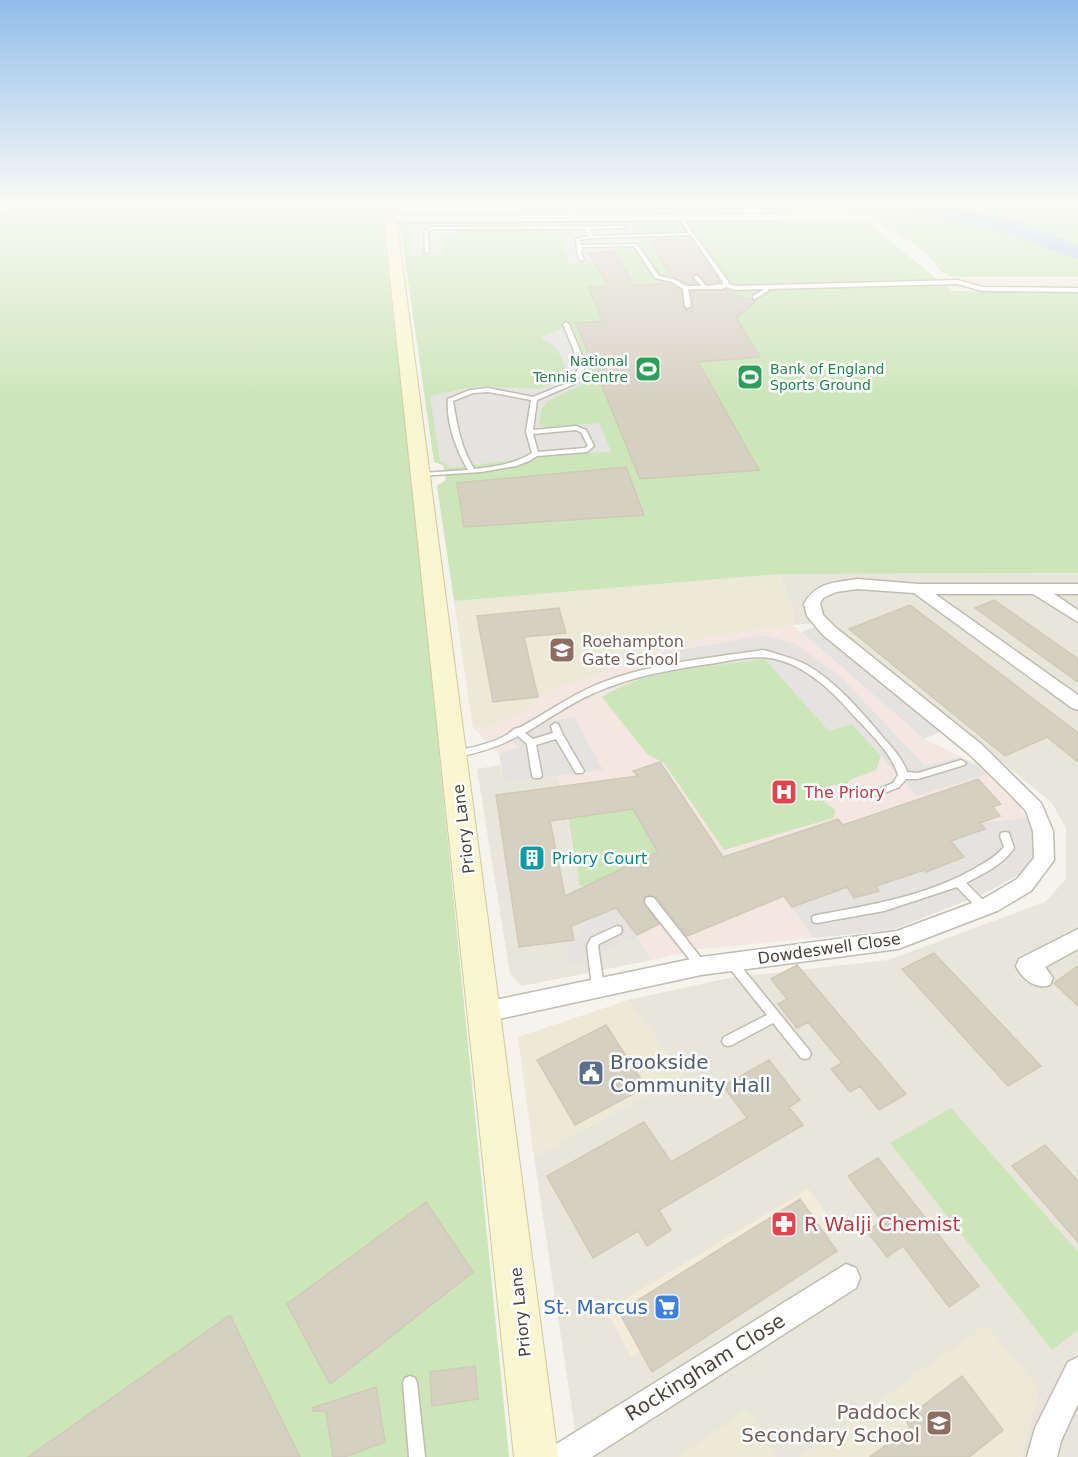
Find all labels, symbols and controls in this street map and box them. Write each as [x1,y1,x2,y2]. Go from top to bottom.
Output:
place label: National Tennis Centre [532,353,628,385]
sports icon: National Tennis Centre [633,354,663,384]
place label: Bank of England Sports Ground [770,361,884,393]
sports icon: Bank of England Sports Ground [735,362,765,392]
place label: Roehampton Gate School [582,632,684,669]
school or university icon: Roehampton Gate School [547,635,577,665]
hospital icon: The Priory [769,777,799,807]
street label: Priory Lane [449,783,478,875]
place label: The Priory [803,783,885,802]
building icon: Priory Court [517,843,547,873]
place label: Priory Court [552,849,647,868]
street label: Dowdeswell Close [756,929,902,968]
place label: Brookside Community Hall [610,1050,771,1097]
public building icon: Brookside Community Hall [576,1058,606,1088]
pharmacy icon: R Walji Chemist [769,1209,799,1239]
place label: R Walji Chemist [804,1212,960,1236]
street label: Priory Lane [506,1266,535,1358]
supermarket icon: St. Marcus [652,1292,682,1322]
place label: St. Marcus [543,1295,648,1319]
street label: Rockingham Close [621,1308,789,1426]
place label: Paddock Secondary School [741,1400,920,1447]
school or university icon: Paddock Secondary School [924,1408,954,1438]

